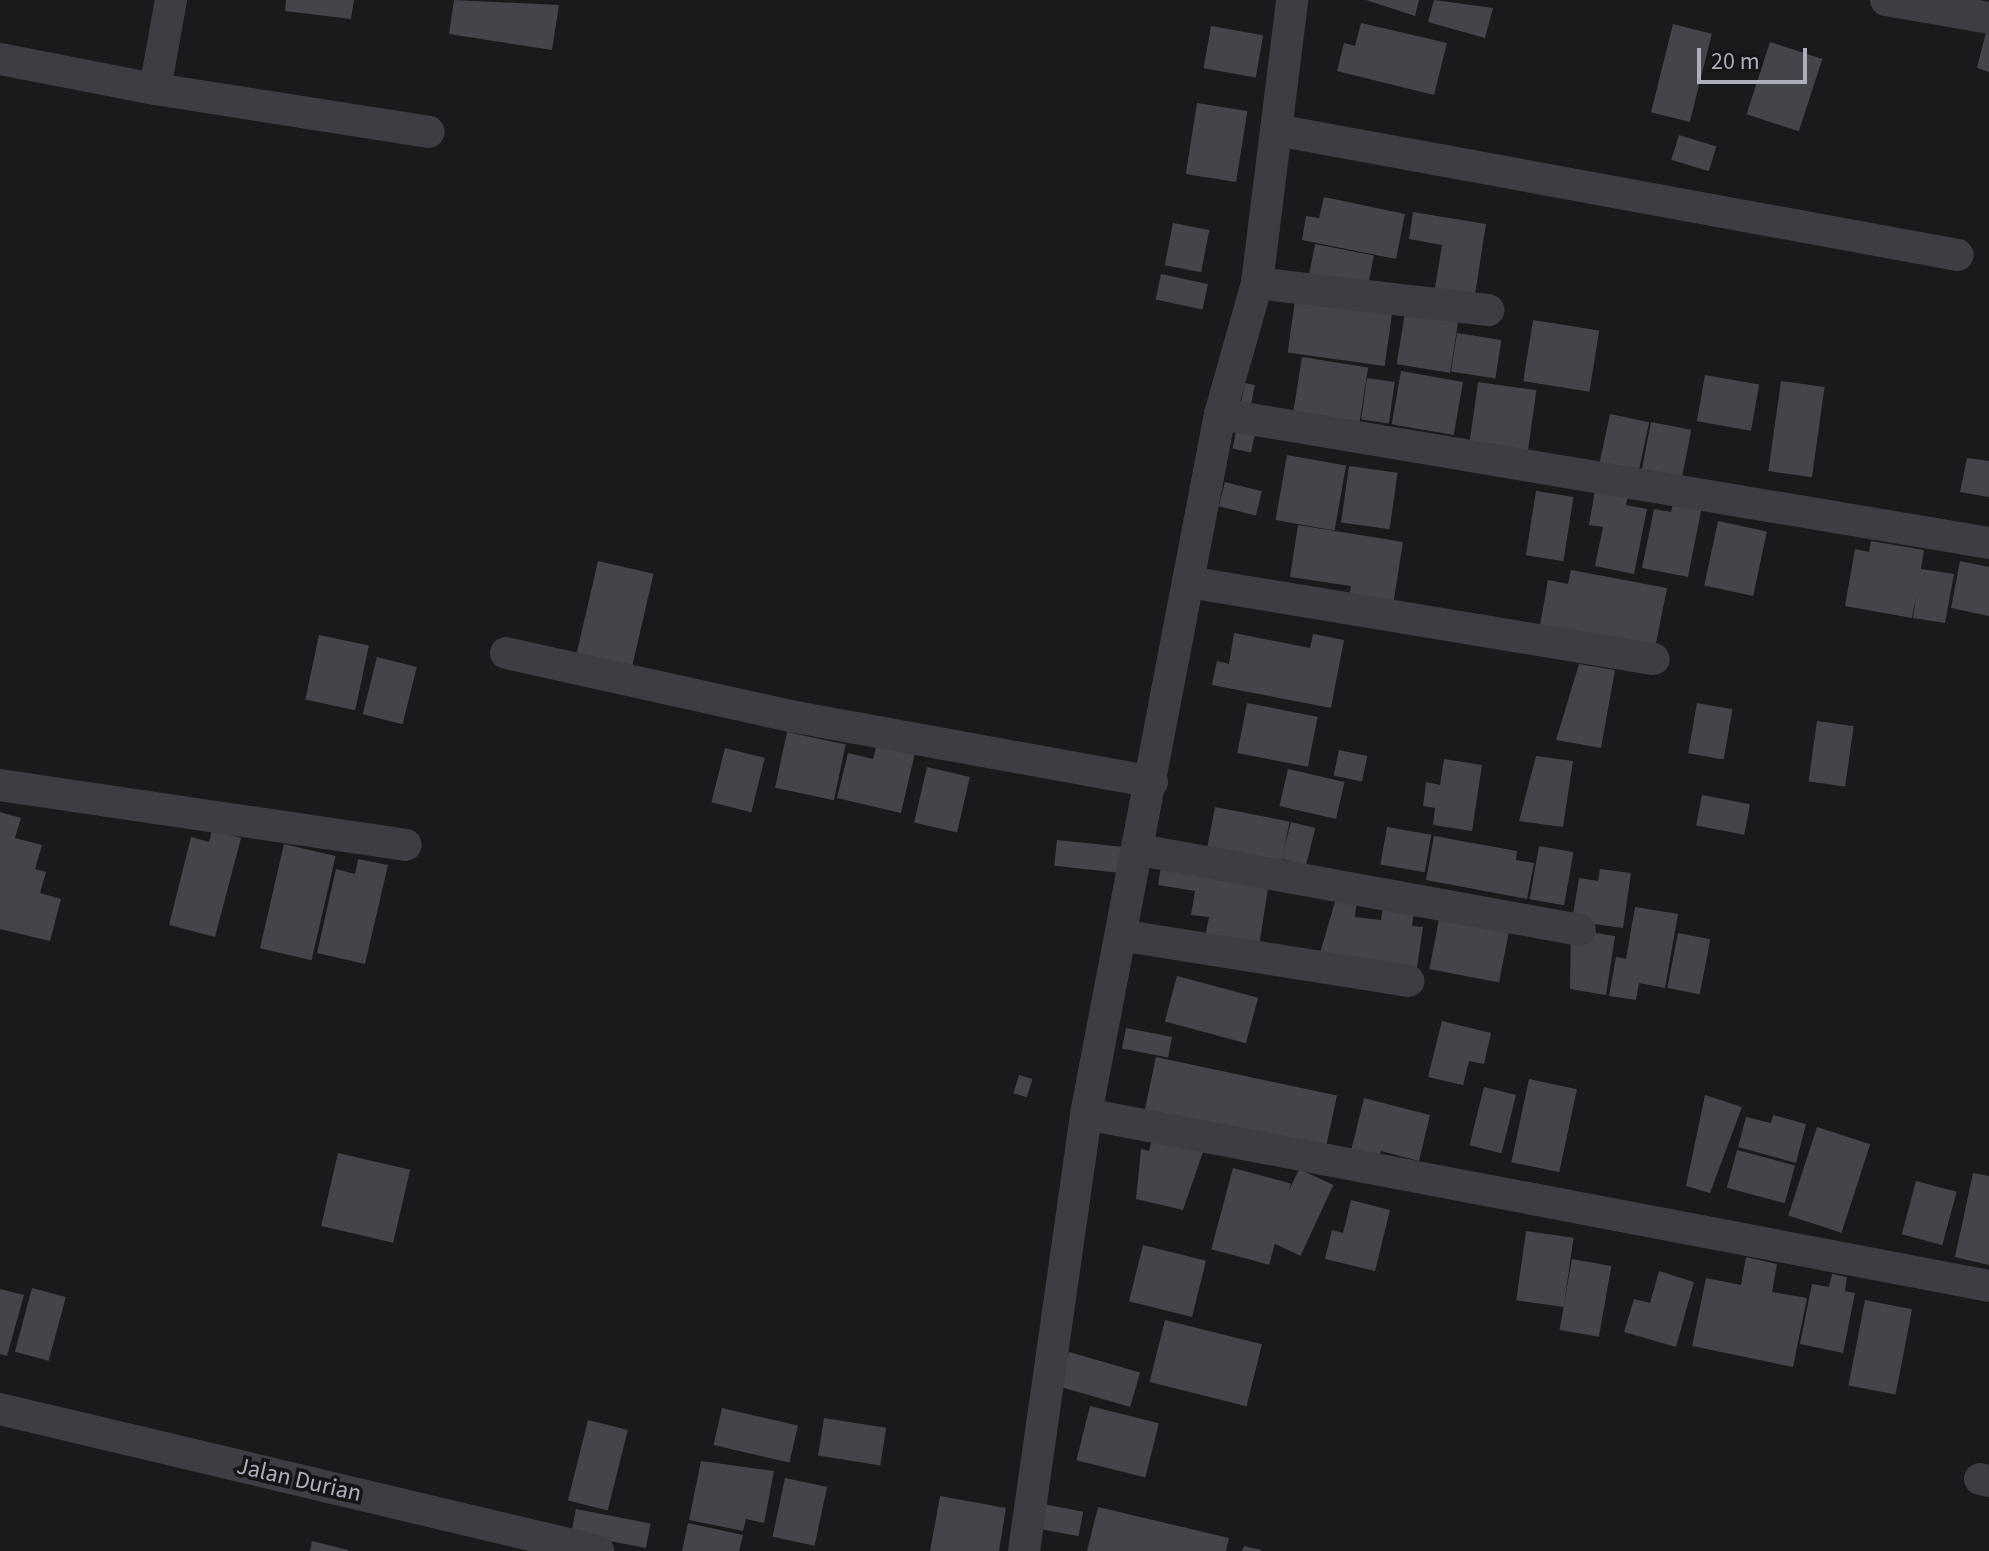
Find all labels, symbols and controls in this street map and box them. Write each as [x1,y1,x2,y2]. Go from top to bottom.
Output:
scale bar [1701,32,1811,82]
text: 20 m [1711,44,1760,79]
street label: Jalan Durian [234,1452,364,1508]

